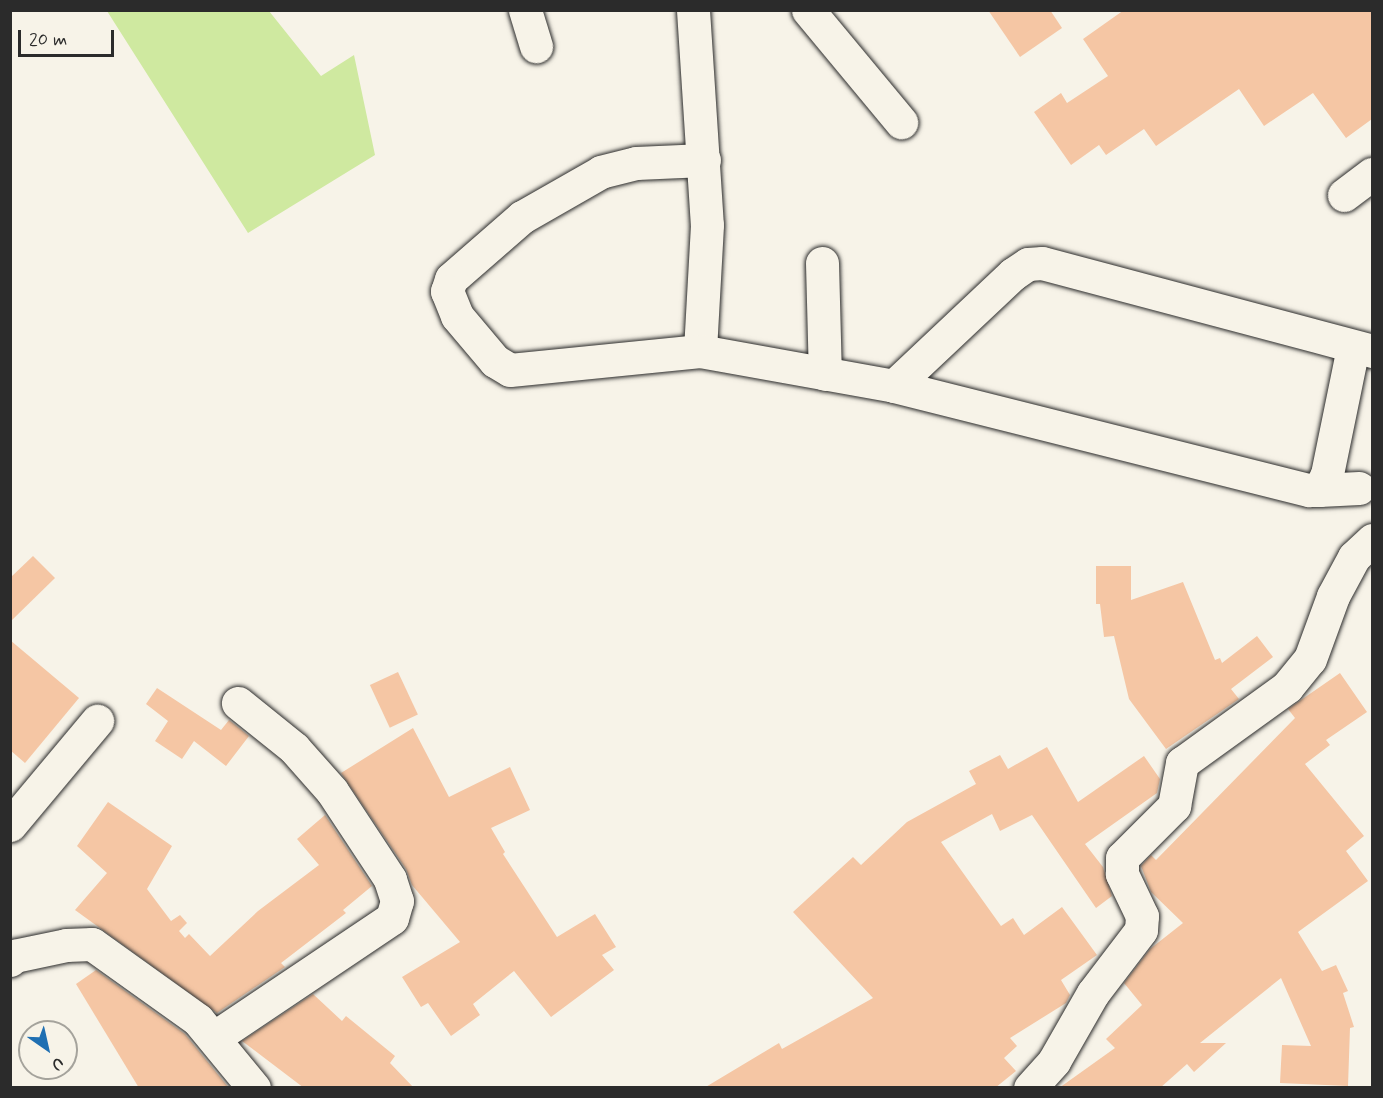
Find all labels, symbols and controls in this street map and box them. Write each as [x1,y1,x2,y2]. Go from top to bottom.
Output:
scale bar [21,18,117,56]
text: 20 m [29,28,67,52]
north arrow [18,1020,78,1080]
text: U [47,1052,67,1075]

